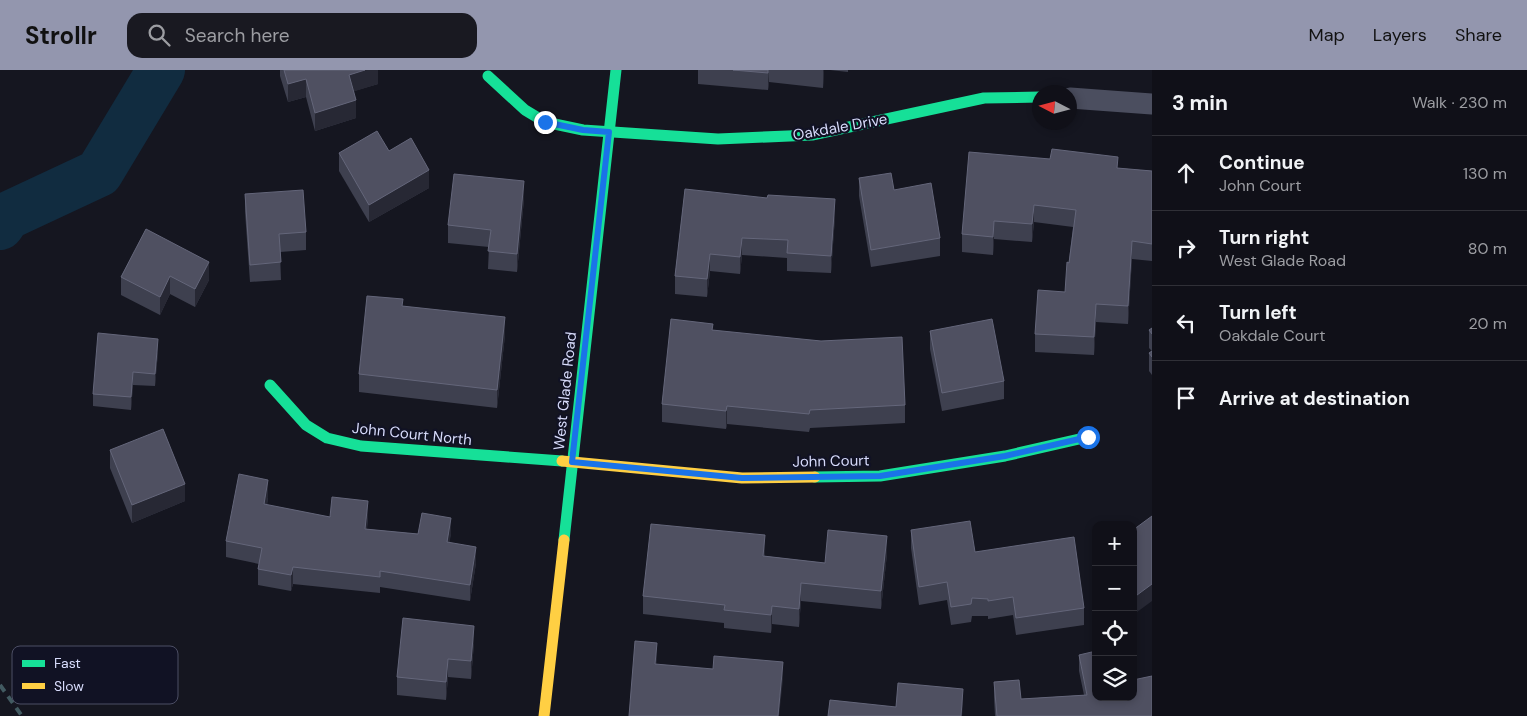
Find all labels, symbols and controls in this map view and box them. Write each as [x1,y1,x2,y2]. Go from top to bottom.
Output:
search box [127,13,477,58]
text: Strollr [25,20,97,51]
icon: search [145,21,173,49]
text: Search here [185,23,290,48]
text: Map [1309,23,1345,47]
text: Layers [1373,23,1427,47]
text: Share [1455,23,1502,47]
north arrow [1032,85,1077,130]
text: 3 min [1172,89,1228,117]
text: Walk · 230 m [1412,92,1507,113]
street label: Oakdale Drive [791,109,889,145]
route end [534,111,557,134]
text: Continue [1219,150,1305,175]
icon: ahead [1172,159,1200,187]
text: 130 m [1463,163,1507,184]
text: John Court [1219,175,1301,196]
text: Turn right [1219,225,1309,250]
icon: right [1172,234,1200,262]
text: 80 m [1468,238,1507,259]
text: West Glade Road [1219,250,1346,271]
text: Turn left [1219,300,1297,325]
icon: left [1172,309,1200,337]
text: 20 m [1468,313,1507,334]
text: Oakdale Court [1219,325,1326,346]
street label: West Glade Road [549,331,581,451]
icon: arrive [1172,384,1200,412]
text: Arrive at destination [1219,386,1410,411]
street label: John Court North [351,418,473,450]
route start [1077,426,1100,449]
street label: John Court [792,450,870,472]
map controls [1092,521,1137,701]
button: + [1092,521,1137,566]
button: − [1092,566,1137,611]
button: locate [1092,611,1137,656]
legend [12,646,178,704]
text: Fast [54,654,81,672]
button: layers [1092,656,1137,701]
text: Slow [54,677,84,695]

